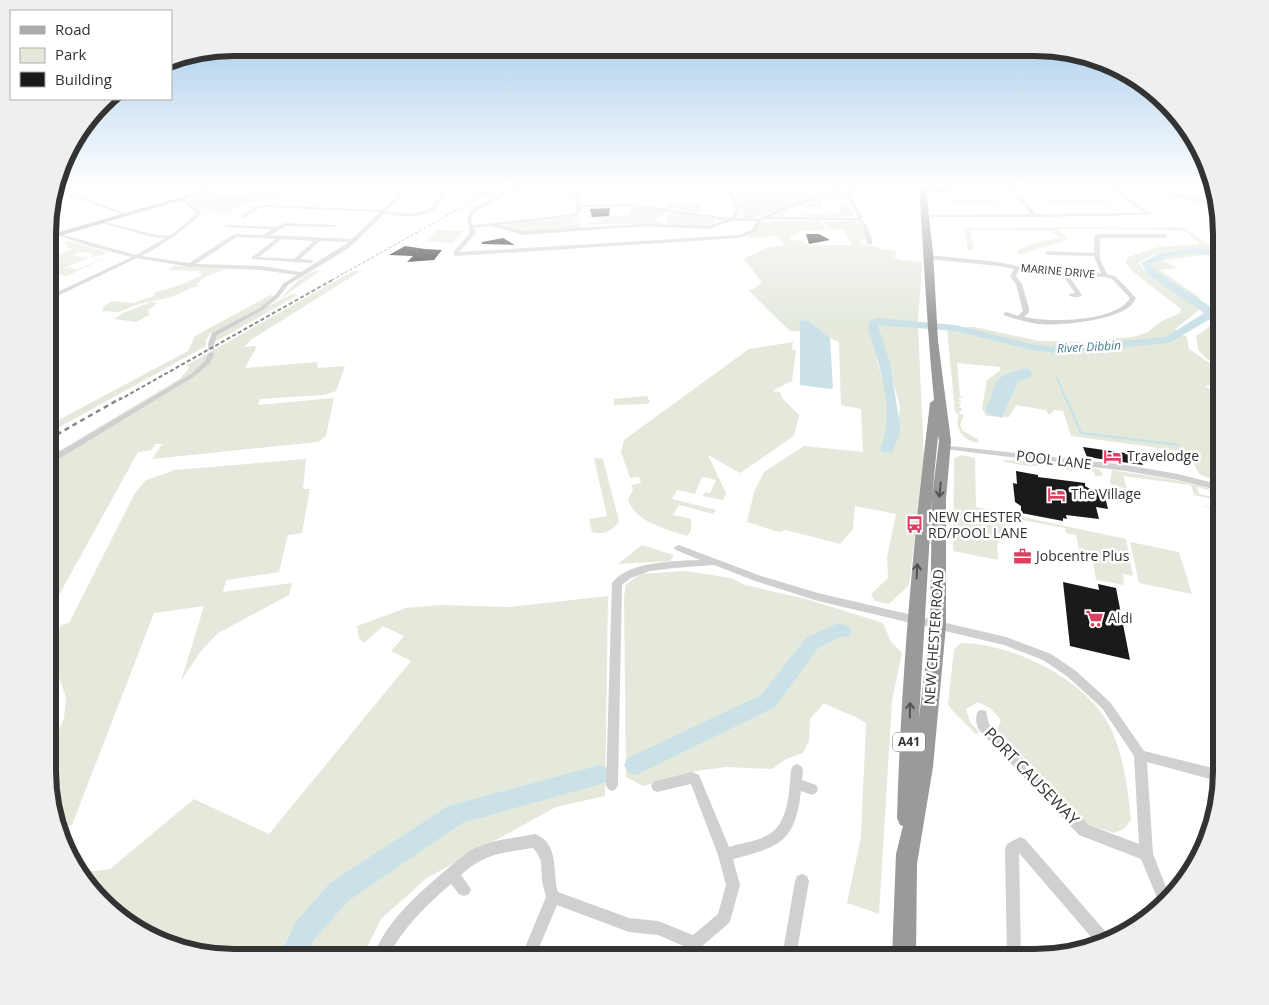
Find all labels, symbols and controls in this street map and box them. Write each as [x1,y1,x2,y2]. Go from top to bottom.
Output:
legend [10,10,172,100]
text: Road [55,19,91,39]
text: Park [55,44,86,64]
text: Building [55,69,112,89]
street label: MARINE DRIVE [1020,260,1096,281]
water label: River Dibbin [1057,336,1122,357]
street label: POOL LANE [1015,445,1093,474]
hotel icon: Travelodge [1103,446,1123,466]
place label: Travelodge [1127,446,1199,465]
one-way arrow [935,481,945,497]
hotel icon: The Village [1047,484,1067,504]
place label: The Village [1071,484,1141,503]
place label: NEW CHESTER RD/POOL LANE [928,507,1028,542]
bus stop icon: NEW CHESTER RD/POOL LANE [904,515,924,535]
office icon: Jobcentre Plus [1012,546,1032,566]
place label: Jobcentre Plus [1034,546,1130,565]
one-way arrow [913,564,922,580]
street label: NEW CHESTER ROAD [919,569,948,705]
supermarket icon: Aldi [1084,608,1104,628]
place label: Aldi [1108,608,1133,627]
one-way arrow [905,702,914,718]
street label: PORT CAUSEWAY [980,722,1085,830]
road number: A41 [893,732,925,752]

